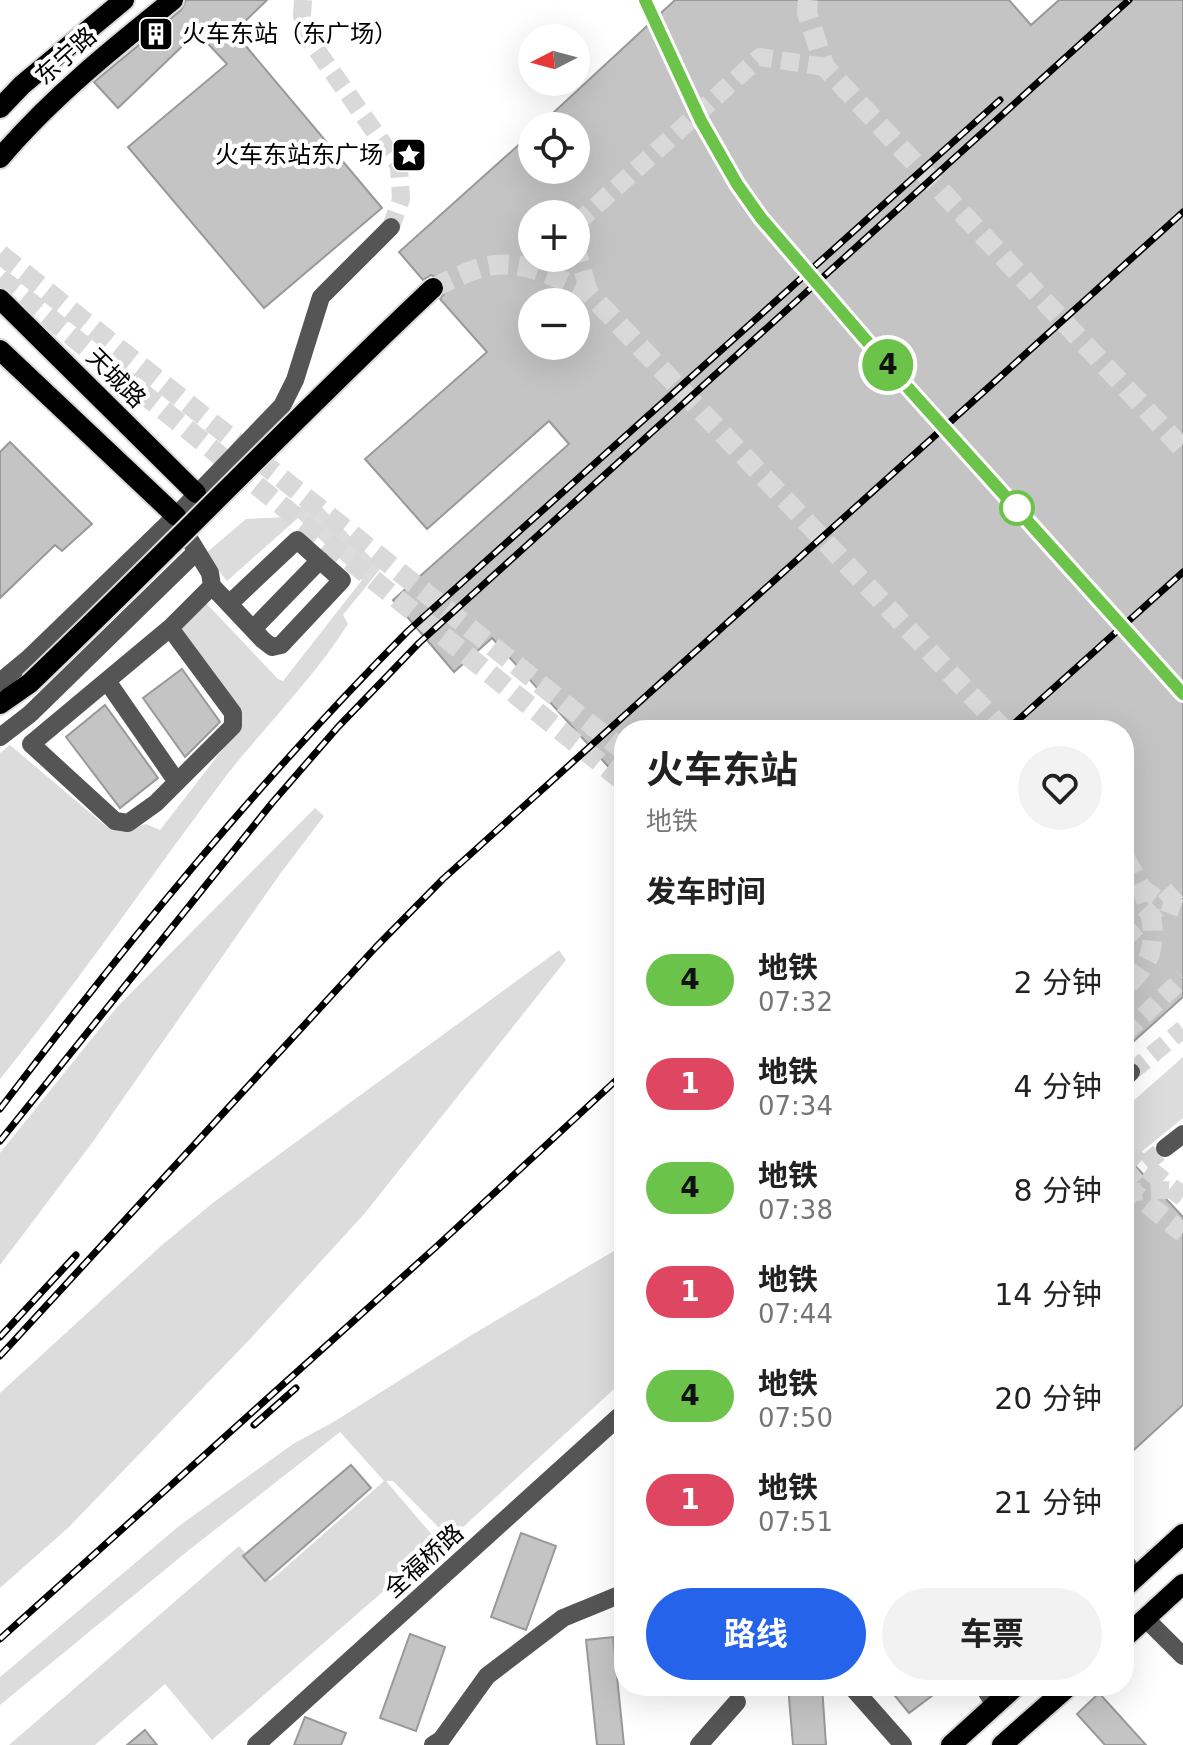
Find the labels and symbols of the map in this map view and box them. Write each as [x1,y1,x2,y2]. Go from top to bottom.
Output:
building icon: 火车东站（东广场） [137,15,175,53]
place label: 火车东站（东广场） [182,20,398,48]
street label: 东宁路 [30,22,102,90]
north arrow [518,24,590,96]
place icon: 火车东站东广场 [390,136,428,174]
place label: 火车东站东广场 [215,141,383,169]
line badge: 4 [862,339,914,391]
street label: 天城路 [81,343,151,413]
unlabelled marker [1000,491,1034,525]
street label: 全福桥路 [379,1518,469,1604]

